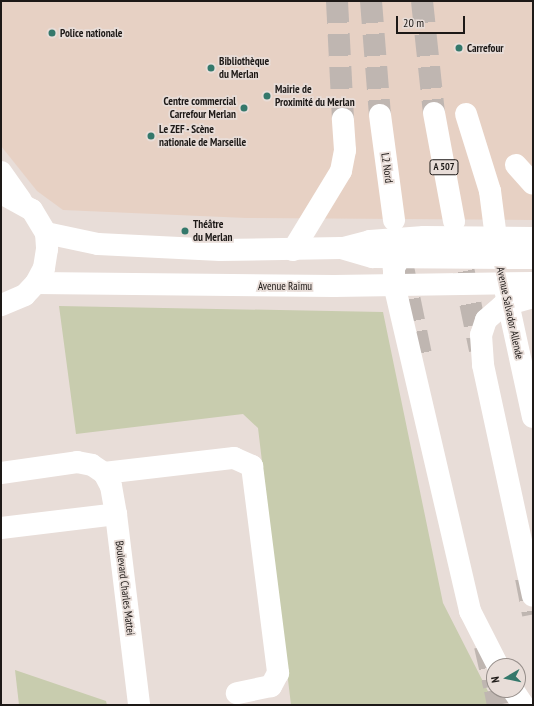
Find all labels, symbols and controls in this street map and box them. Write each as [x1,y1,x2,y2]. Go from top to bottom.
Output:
scale bar [398,8,467,34]
text: 20 m [403,15,424,30]
place label: Police nationale [60,26,123,40]
marker: Police nationale [47,28,57,38]
place label: Carrefour [467,41,504,55]
marker: Carrefour [454,43,464,53]
place label: Bibliothèque du Merlan [219,55,269,81]
marker: Bibliothèque du Merlan [206,63,216,73]
place label: Mairie de Proximité du Merlan [275,83,355,109]
marker: Mairie de Proximité du Merlan [262,91,272,101]
place label: Centre commercial Carrefour Merlan [164,95,236,121]
marker: Centre commercial Carrefour Merlan [239,103,249,113]
place label: Le ZEF - Scène nationale de Marseille [159,123,246,149]
marker: Le ZEF - Scène nationale de Marseille [146,131,156,141]
street label: L2 Nord [378,152,396,184]
road number: A 507 [429,159,459,175]
place label: Théâtre du Merlan [193,218,232,244]
marker: Théâtre du Merlan [180,226,190,236]
street label: Avenue Salvador Allende [494,265,526,361]
street label: Avenue Raimu [258,279,312,293]
street label: Boulevard Charles Mattei [113,540,137,636]
north arrow [486,658,526,698]
text: N [488,676,503,684]

